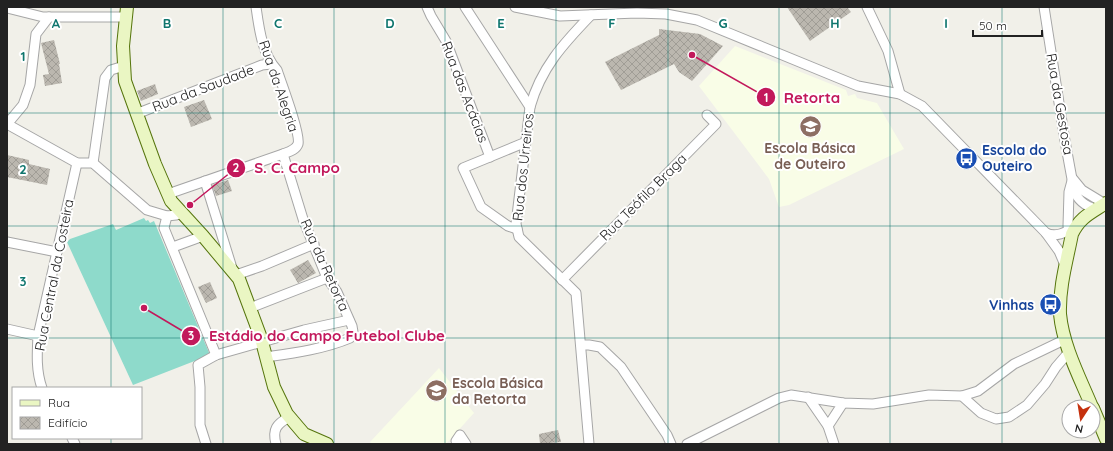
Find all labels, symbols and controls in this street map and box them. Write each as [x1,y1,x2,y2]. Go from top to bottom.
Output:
scale bar [973,12,1042,38]
text: A [52,15,61,31]
text: B [163,15,171,31]
text: C [274,15,282,31]
text: D [385,15,395,31]
text: E [497,15,505,31]
text: F [608,15,616,31]
text: G [718,15,728,31]
text: H [830,15,840,31]
text: I [944,15,948,31]
text: 50 m [979,18,1007,33]
street label: Rua da Alegria [255,38,303,134]
street label: Rua das Acácias [437,39,493,145]
text: 1 [20,48,26,64]
street label: Rua da Gestosa [1042,52,1078,156]
street label: Rua da Saudade [149,60,257,116]
callout: Retorta [756,84,848,111]
text: Retorta [784,88,840,107]
text: 1 [764,90,768,105]
street label: Rua dos Urreiros [508,112,538,222]
school or university icon: Escola Básica de Outeiro [797,113,823,139]
place label: Escola Básica de Outeiro [764,139,856,173]
place label: Escola do Outeiro [982,141,1047,175]
bus stop icon: Escola do Outeiro [953,145,979,171]
street label: Rua Teófilo Braga [596,150,690,244]
callout: S. C. Campo [226,155,348,182]
text: S. C. Campo [254,158,340,177]
text: 2 [233,160,240,175]
text: 2 [19,161,27,177]
street label: Rua Central da Costeira [30,197,78,353]
street label: Rua da Retorta [297,216,353,314]
text: 3 [20,273,27,289]
bus stop icon: Vinhas [1037,292,1063,318]
place label: Vinhas [989,296,1034,314]
callout: Estádio do Campo Futebol Clube [181,322,453,349]
text: Estádio do Campo Futebol Clube [209,326,445,345]
text: 3 [188,328,194,343]
place label: Escola Básica da Retorta [452,374,543,408]
school or university icon: Escola Básica da Retorta [424,378,450,404]
legend [12,387,142,439]
text: Rua [48,395,70,410]
north arrow [1061,399,1101,439]
text: Edifício [48,415,88,430]
text: N [1074,421,1084,436]

